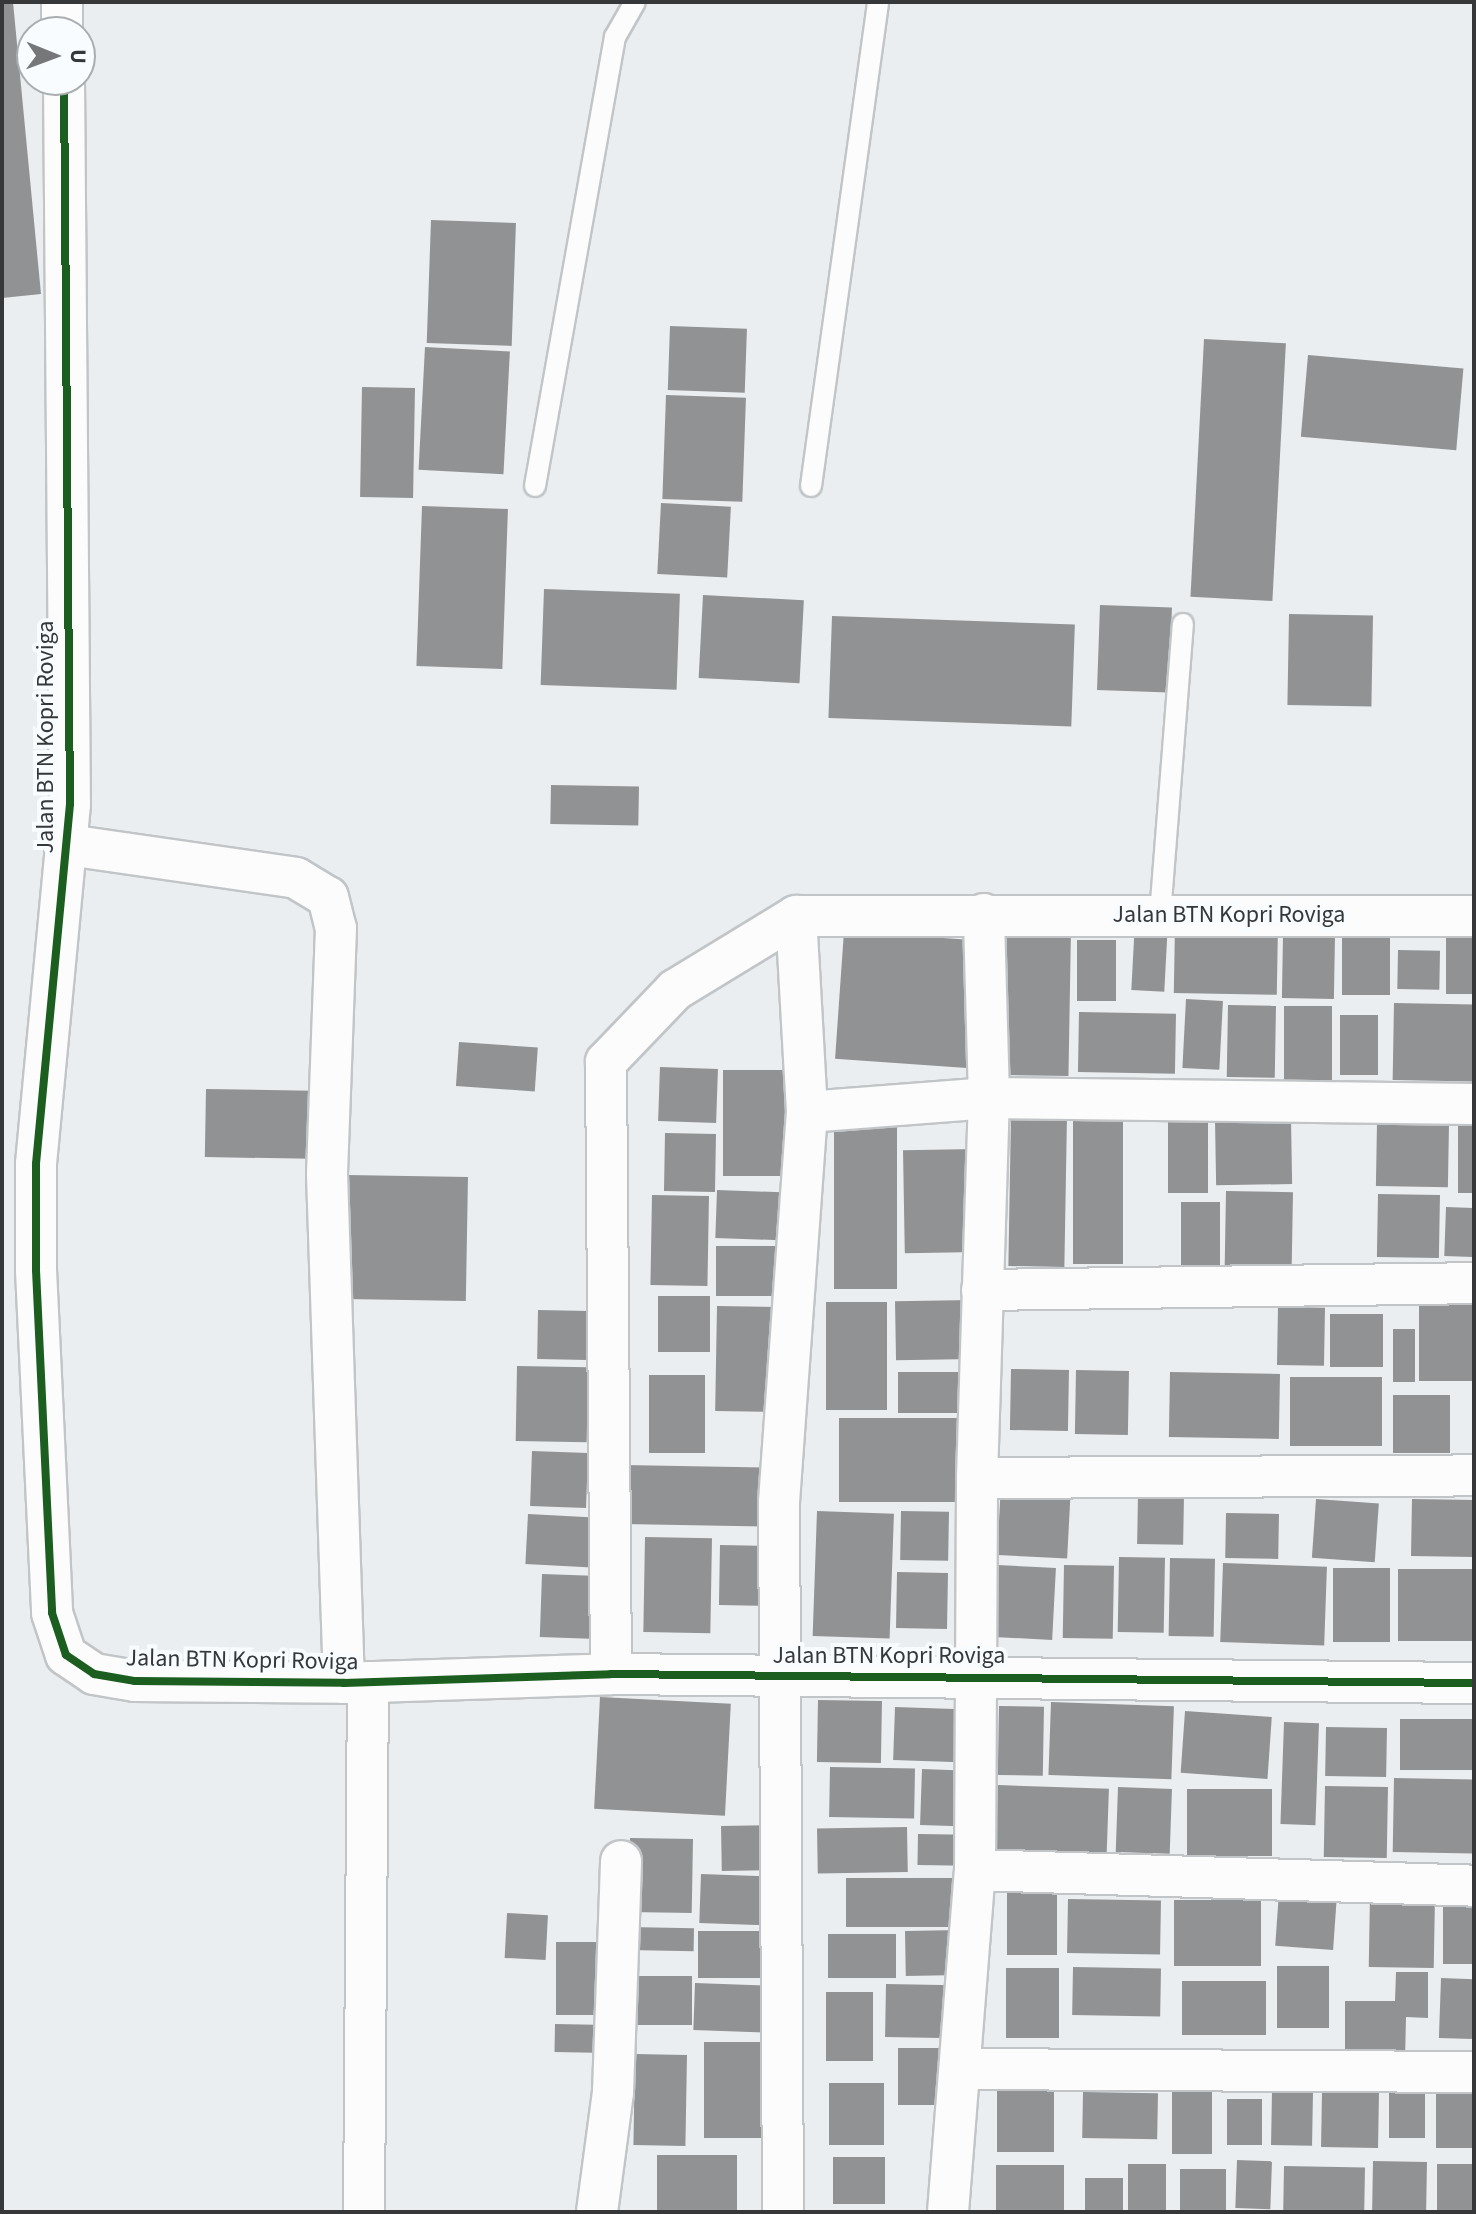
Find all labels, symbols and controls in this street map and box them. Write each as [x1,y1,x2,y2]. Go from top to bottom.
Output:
north arrow [16,16,96,96]
text: U [62,49,94,64]
street label: Jalan BTN Kopri Roviga [32,621,60,853]
street label: Jalan BTN Kopri Roviga [1113,901,1345,929]
street label: Jalan BTN Kopri Roviga [773,1642,1005,1670]
street label: Jalan BTN Kopri Roviga [125,1644,359,1676]

